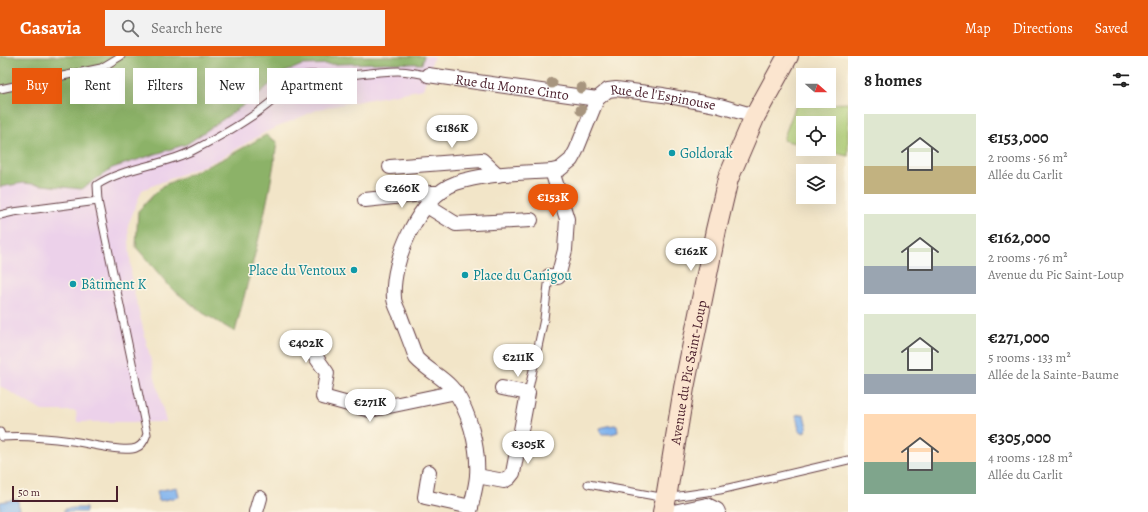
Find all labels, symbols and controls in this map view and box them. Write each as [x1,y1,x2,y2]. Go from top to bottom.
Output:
search box [105,10,385,46]
text: Casavia [20,15,81,41]
icon: search [119,17,141,39]
text: Search here [151,18,222,38]
text: Map [965,19,991,38]
text: Directions [1013,19,1073,38]
text: Saved [1095,19,1128,38]
chip: Buy [12,68,62,104]
chip: Rent [70,68,125,104]
chip: Filters [133,68,197,104]
chip: New [205,68,259,104]
chip: Apartment [267,68,357,104]
north arrow [796,68,836,108]
map controls [796,68,836,204]
text: 8 homes [864,69,922,92]
icon: filters [1110,69,1132,91]
street label: Rue du Monte Cinto [454,70,570,105]
street label: Rue de l'Espinouse [609,80,717,115]
pin: €186K [424,115,480,149]
button: locate [796,116,836,156]
text: €186K [436,119,468,136]
text: €153,000 [988,126,1049,149]
icon: home [896,130,944,178]
place label: Goldorak [680,144,733,163]
marker: Goldorak [667,148,677,158]
text: 2 rooms · 56 m² [988,149,1068,166]
button: layers [796,164,836,204]
text: Allée du Carlit [988,166,1063,183]
pin: €260K [374,175,430,209]
text: €260K [385,179,419,196]
pin: €153K [525,184,581,218]
text: €153K [537,188,569,205]
text: €162,000 [988,226,1050,249]
icon: home [896,230,944,278]
pin: €162K [663,238,719,272]
text: €162K [674,242,708,259]
text: 2 rooms · 76 m² [988,249,1067,266]
place label: Place du Ventoux [248,261,346,280]
marker: Place du Ventoux [349,265,359,275]
place label: Place du Canigou [473,266,572,285]
text: Avenue du Pic Saint-Loup [988,266,1124,283]
marker: Place du Canigou [460,270,470,280]
place label: Bâtiment K [81,275,146,294]
marker: Bâtiment K [68,279,78,289]
street label: Avenue du Pic Saint-Loup [666,298,712,447]
text: €271,000 [988,326,1050,349]
pin: €402K [278,330,334,364]
icon: home [896,330,944,378]
text: €402K [289,334,323,351]
pin: €211K [490,344,546,378]
text: €211K [502,348,534,365]
text: 5 rooms · 133 m² [988,349,1071,366]
text: Allée de la Sainte-Baume [988,366,1119,383]
pin: €271K [342,389,398,423]
text: €271K [354,393,386,410]
text: €305,000 [988,426,1051,449]
icon: home [896,430,944,478]
pin: €305K [500,431,556,465]
text: €305K [511,435,545,452]
text: 4 rooms · 128 m² [988,449,1073,466]
text: Allée du Carlit [988,466,1063,483]
scale bar [12,484,118,503]
text: 50 m [18,485,40,500]

